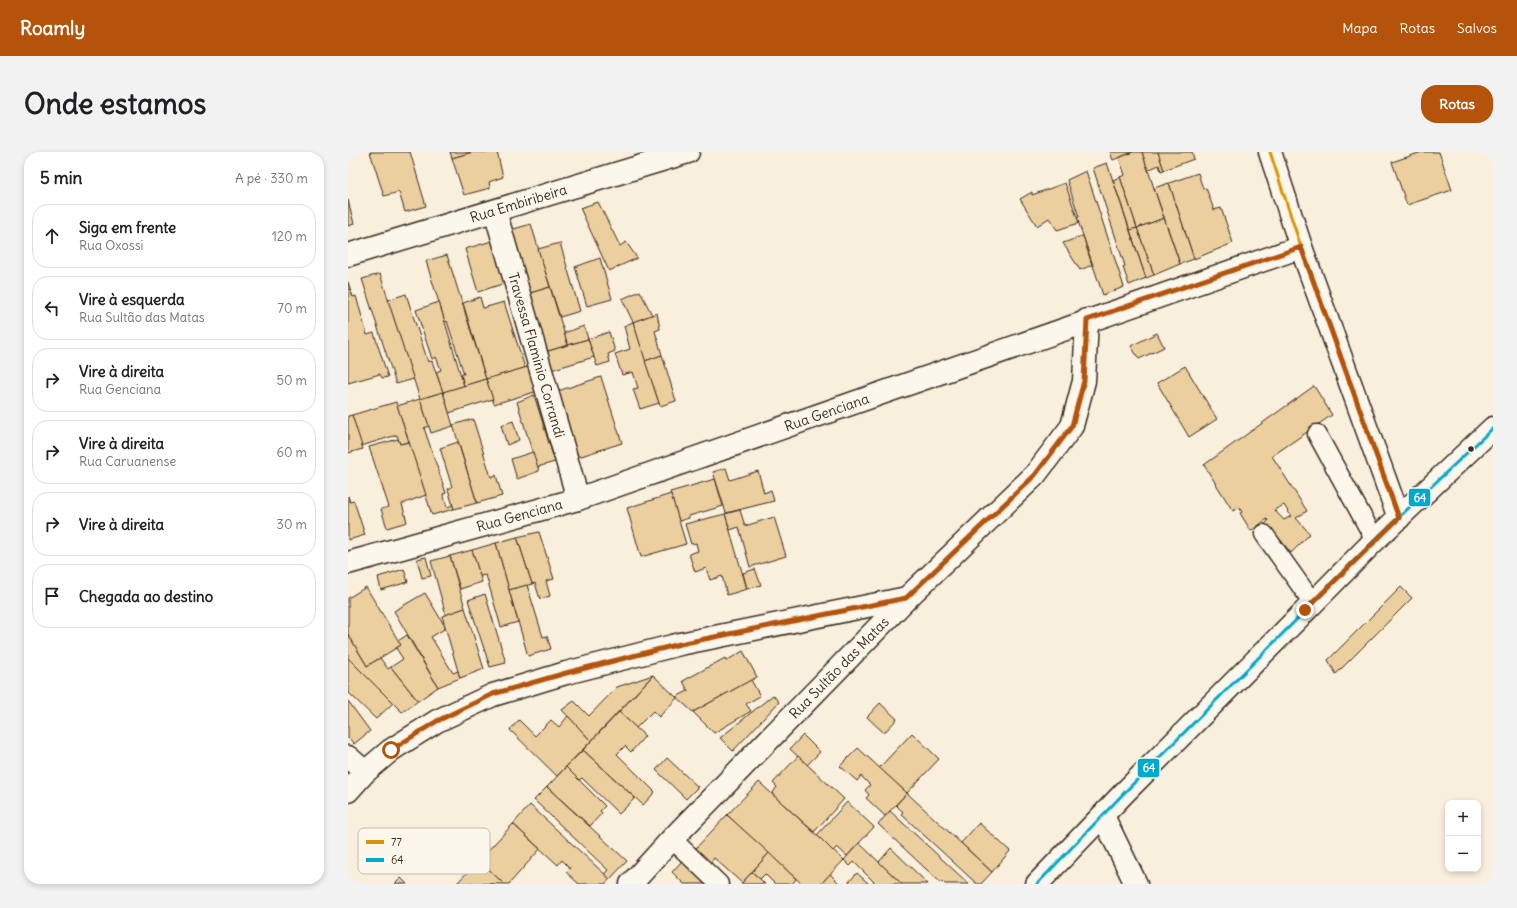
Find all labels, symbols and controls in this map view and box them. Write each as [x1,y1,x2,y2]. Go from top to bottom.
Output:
text: Roamly [20,16,85,40]
text: Mapa [1342,19,1377,37]
text: Rotas [1399,19,1435,37]
text: Salvos [1457,19,1497,37]
button: Rotas [1421,85,1493,123]
text: Onde estamos [24,86,206,122]
text: 5 min [40,167,82,189]
text: A pé · 330 m [235,170,308,187]
street label: Rua Embiribeira [468,180,569,227]
text: Siga em frente [79,218,176,237]
icon: ahead [41,225,63,247]
text: 120 m [272,228,307,245]
text: Rua Oxossi [79,237,144,254]
street label: Travessa Flaminio Corrandi [504,270,569,440]
text: Vire à esquerda [79,290,185,309]
icon: left [41,297,63,319]
text: 70 m [278,300,307,317]
text: Rua Sultão das Matas [79,309,205,326]
text: Vire à direita [79,362,164,381]
icon: right [41,369,63,391]
text: 50 m [276,372,307,389]
text: Rua Genciana [79,381,161,398]
street label: Rua Genciana [782,389,871,435]
text: Vire à direita [79,434,164,453]
icon: right [41,441,63,463]
text: 60 m [276,444,307,461]
unlabelled marker [1466,444,1476,454]
text: Rua Caruanense [79,453,176,470]
line badge: 64 [1408,488,1431,507]
text: 64 [1414,491,1427,505]
street label: Rua Genciana [474,495,565,536]
icon: right [41,513,63,535]
text: Vire à direita [79,515,164,534]
text: 30 m [277,516,307,533]
icon: arrive [41,585,63,607]
text: Chegada ao destino [79,587,213,606]
route end [1296,601,1314,619]
street label: Rua Sultão das Matas [785,613,893,723]
route start [382,741,400,759]
line badge: 64 [1137,758,1160,778]
text: 64 [1143,761,1156,775]
map controls [1445,800,1481,872]
button: + [1445,800,1481,836]
legend [358,828,490,874]
text: 77 [391,835,402,849]
button: − [1445,836,1481,872]
text: 64 [391,853,404,867]

